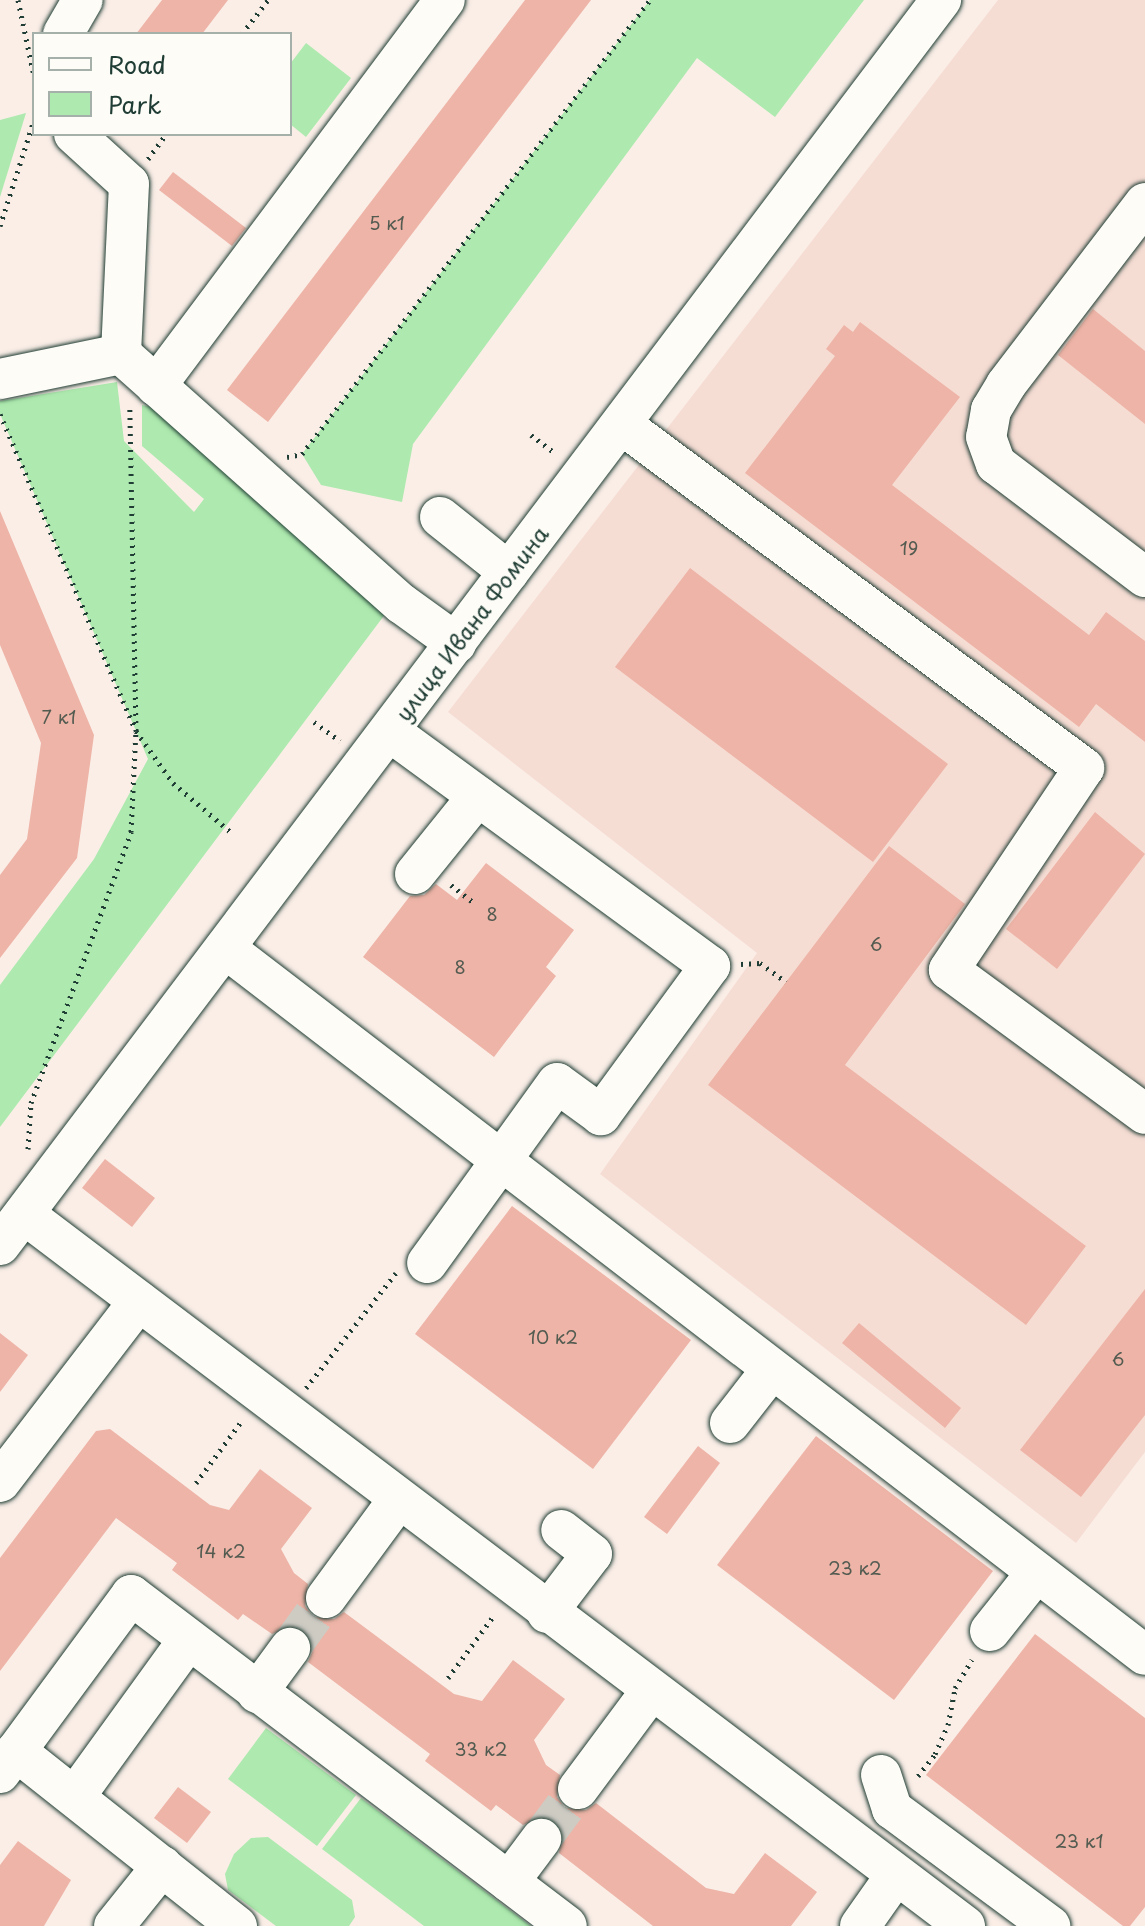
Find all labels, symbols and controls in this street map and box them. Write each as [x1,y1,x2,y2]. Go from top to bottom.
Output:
legend [32,32,292,136]
text: Road [108,46,166,82]
text: Park [108,86,162,122]
house number: 5 к1 [369,212,405,234]
street label: улица Ивана Фомина [388,519,554,727]
house number: 19 [900,537,918,559]
house number: 7 к1 [42,706,76,728]
house number: 8 [486,903,498,925]
house number: 6 [870,933,882,955]
house number: 8 [454,956,466,978]
house number: 10 к2 [528,1326,578,1348]
house number: 6 [1112,1348,1124,1370]
house number: 14 к2 [196,1540,246,1562]
house number: 23 к2 [828,1557,882,1579]
house number: 33 к2 [455,1738,507,1760]
house number: 23 к1 [1055,1830,1103,1852]

